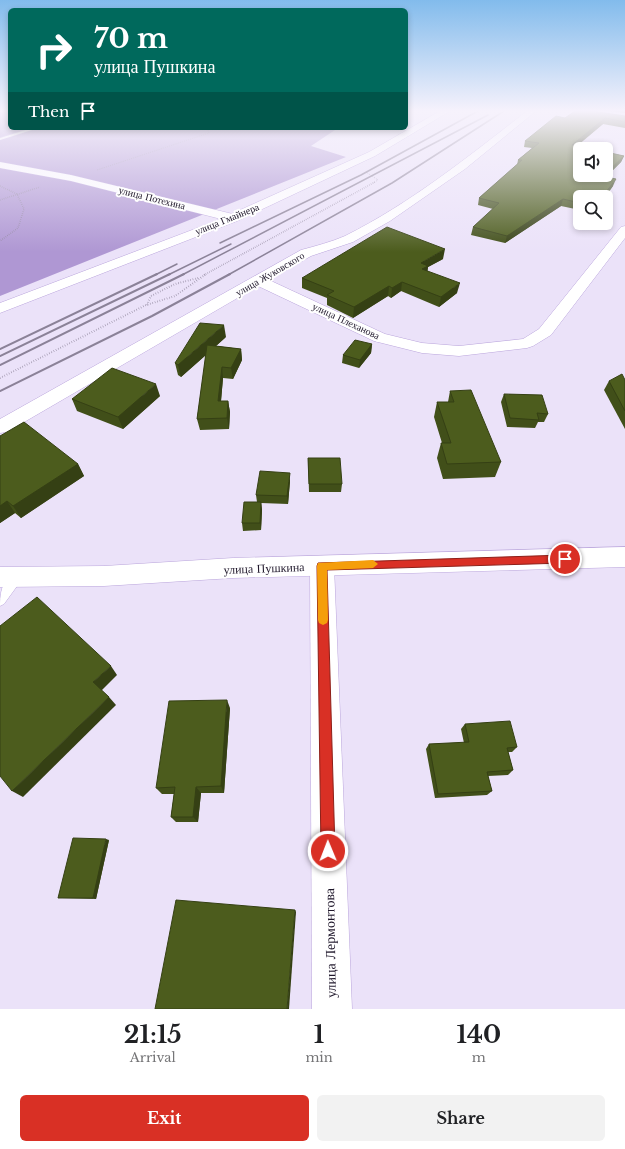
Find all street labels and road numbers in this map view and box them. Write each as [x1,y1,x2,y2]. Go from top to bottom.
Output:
street label: улица Потехина [117,183,187,213]
street label: улица Гмайнера [193,200,262,238]
street label: улица Жуковского [233,249,307,299]
street label: улица Плеханова [310,300,382,343]
street label: улица Пушкина [223,559,305,577]
street label: улица Лермонтова [320,887,340,998]

